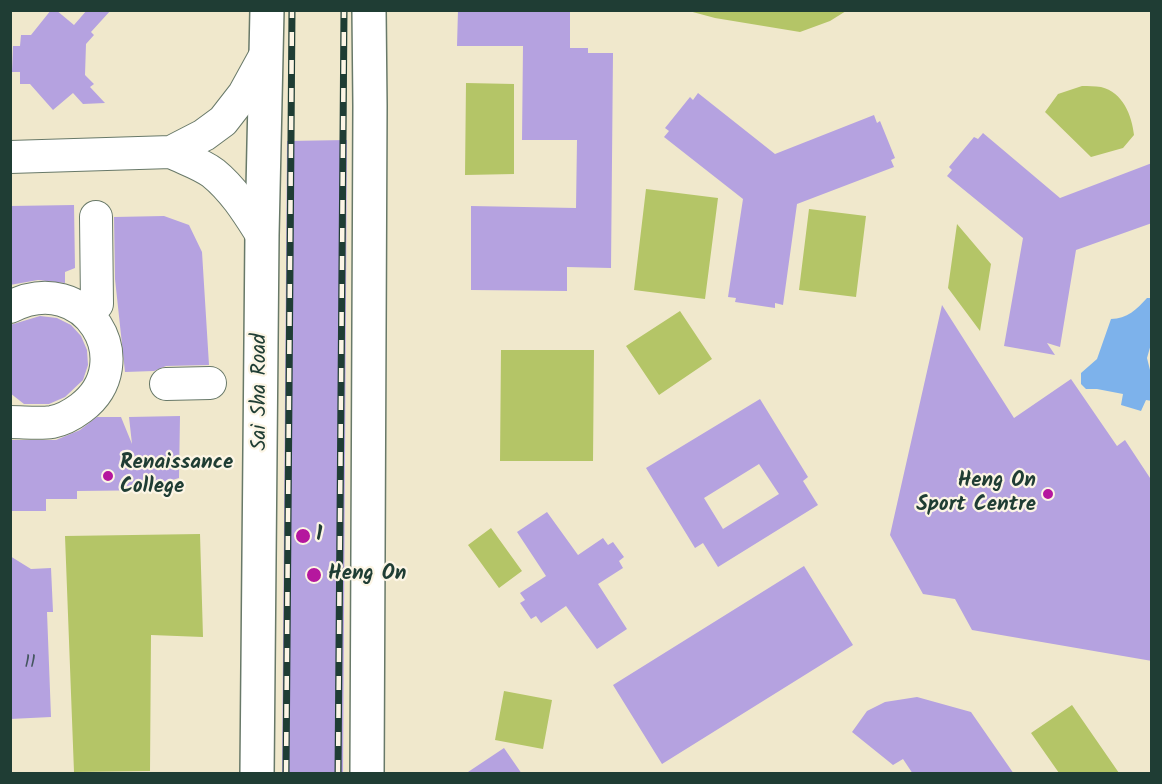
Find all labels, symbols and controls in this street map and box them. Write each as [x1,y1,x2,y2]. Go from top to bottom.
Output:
street label: Sai Sha Road [248,333,274,451]
place label: Renaissance College [120,451,233,501]
marker: Renaissance College [101,469,115,483]
place label: Heng On Sport Centre [916,469,1036,519]
marker: Heng On Sport Centre [1041,487,1055,501]
place label: 1 [316,523,322,549]
marker: 1 [294,527,312,545]
place label: Heng On [328,562,406,588]
marker: Heng On [305,566,323,584]
house number: 11 [24,653,36,675]

